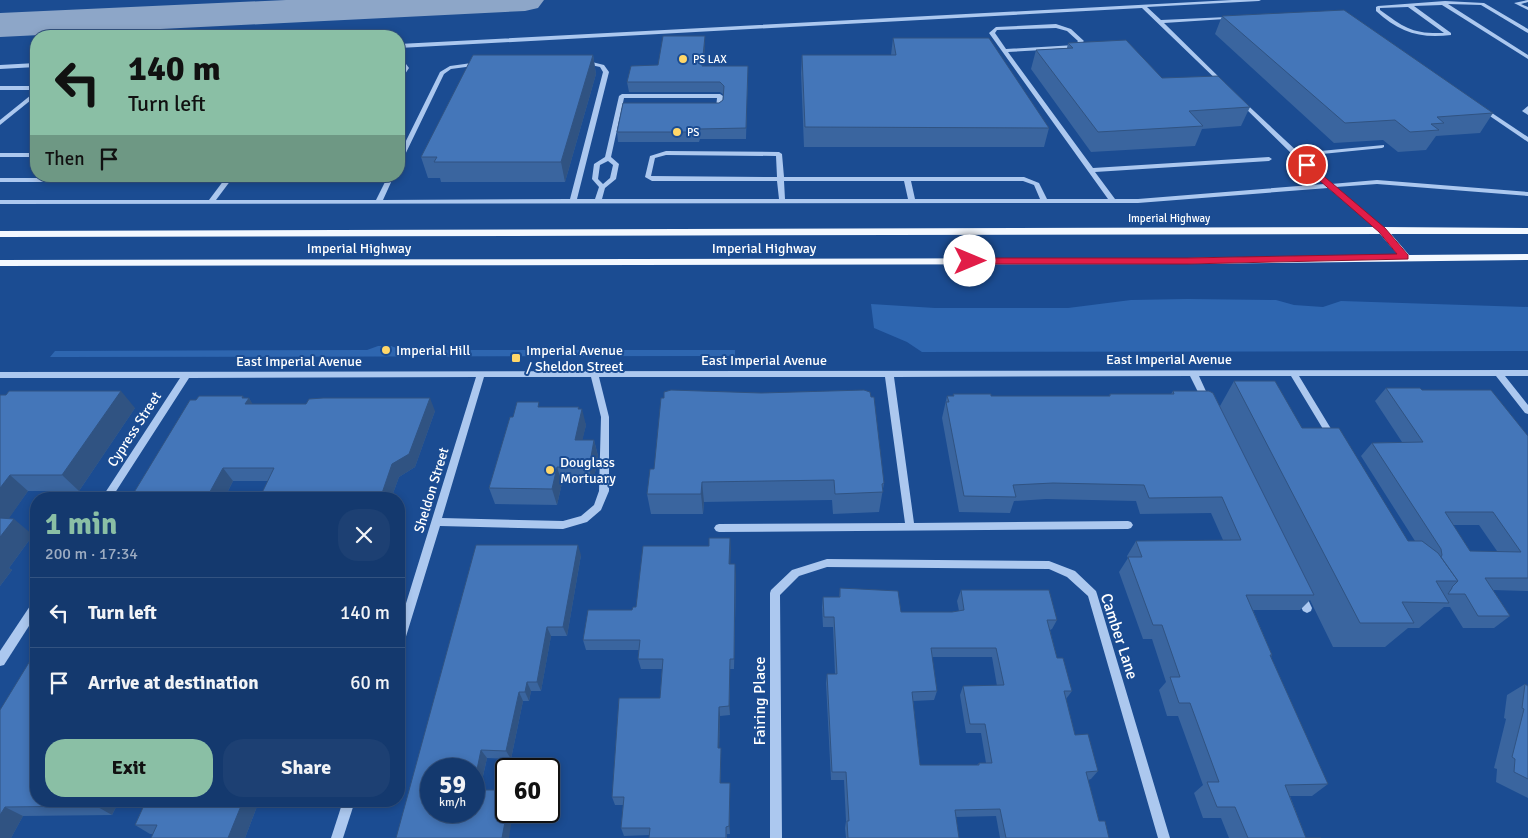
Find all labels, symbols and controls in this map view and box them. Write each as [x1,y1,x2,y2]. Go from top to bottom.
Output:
text: 140 m [128,47,221,90]
icon: left [45,50,110,115]
marker: PS LAX [677,53,689,65]
place label: PS LAX [693,53,727,66]
text: Turn left [128,90,206,117]
marker: PS [671,126,683,138]
place label: PS [687,126,699,139]
pin [1286,144,1328,186]
icon: arrive [95,145,123,173]
text: Then [45,147,85,171]
icon: arrive [1293,151,1321,179]
street label: Imperial Highway [1128,212,1211,225]
position arrow [943,234,995,286]
street label: Imperial Highway [307,240,412,257]
street label: Imperial Highway [712,240,817,257]
place label: Imperial Hill [396,342,470,359]
place label: Imperial Avenue / Sheldon Street [526,342,623,375]
marker: Imperial Hill [380,344,392,356]
street label: East Imperial Avenue [1106,351,1232,368]
marker: Imperial Avenue / Sheldon Street [510,352,522,364]
street label: East Imperial Avenue [701,352,827,369]
street label: East Imperial Avenue [236,353,362,370]
street label: Cypress Street [104,388,165,470]
street label: Sheldon Street [410,445,453,535]
place label: Douglass Mortuary [560,454,616,487]
marker: Douglass Mortuary [544,464,556,476]
text: 1 min [45,506,117,543]
button: close [338,509,390,561]
text: 200 m · 17:34 [45,544,138,564]
street label: Camber Lane [1096,591,1142,682]
icon: left [45,599,73,627]
text: Turn left [88,601,157,625]
text: 140 m [340,601,390,625]
street label: Fairing Place [750,657,770,745]
icon: arrive [45,669,73,697]
text: Arrive at destination [88,671,259,695]
text: 60 m [350,671,390,695]
button: Exit [45,739,213,797]
button: Share [223,739,390,797]
speed limit sign: 60 [495,758,560,823]
text: 59 [439,769,466,800]
text: km/h [439,795,466,810]

